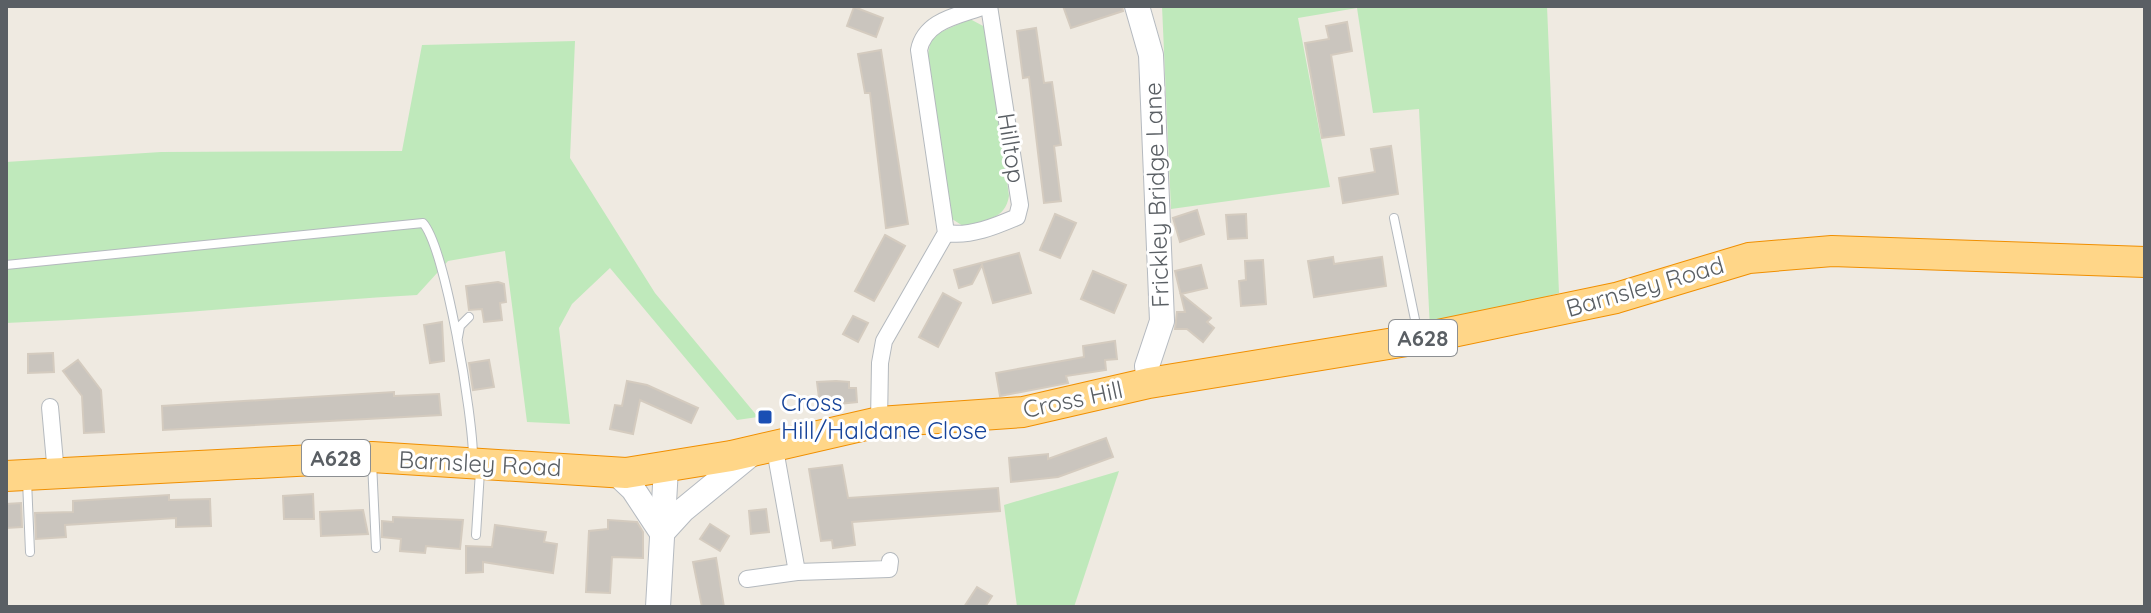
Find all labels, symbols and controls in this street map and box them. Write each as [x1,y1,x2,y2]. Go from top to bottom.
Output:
street label: Frickley Bridge Lane [1137,82,1175,308]
street label: Hilltop [992,111,1032,185]
street label: Barnsley Road [1562,249,1727,323]
road number: A628 [1389,320,1457,356]
street label: Cross Hill [1020,374,1126,424]
place label: Cross Hill/Haldane Close [781,387,987,445]
marker: Cross Hill/Haldane Close [756,408,774,426]
road number: A628 [302,440,370,476]
street label: Barnsley Road [398,444,562,482]

